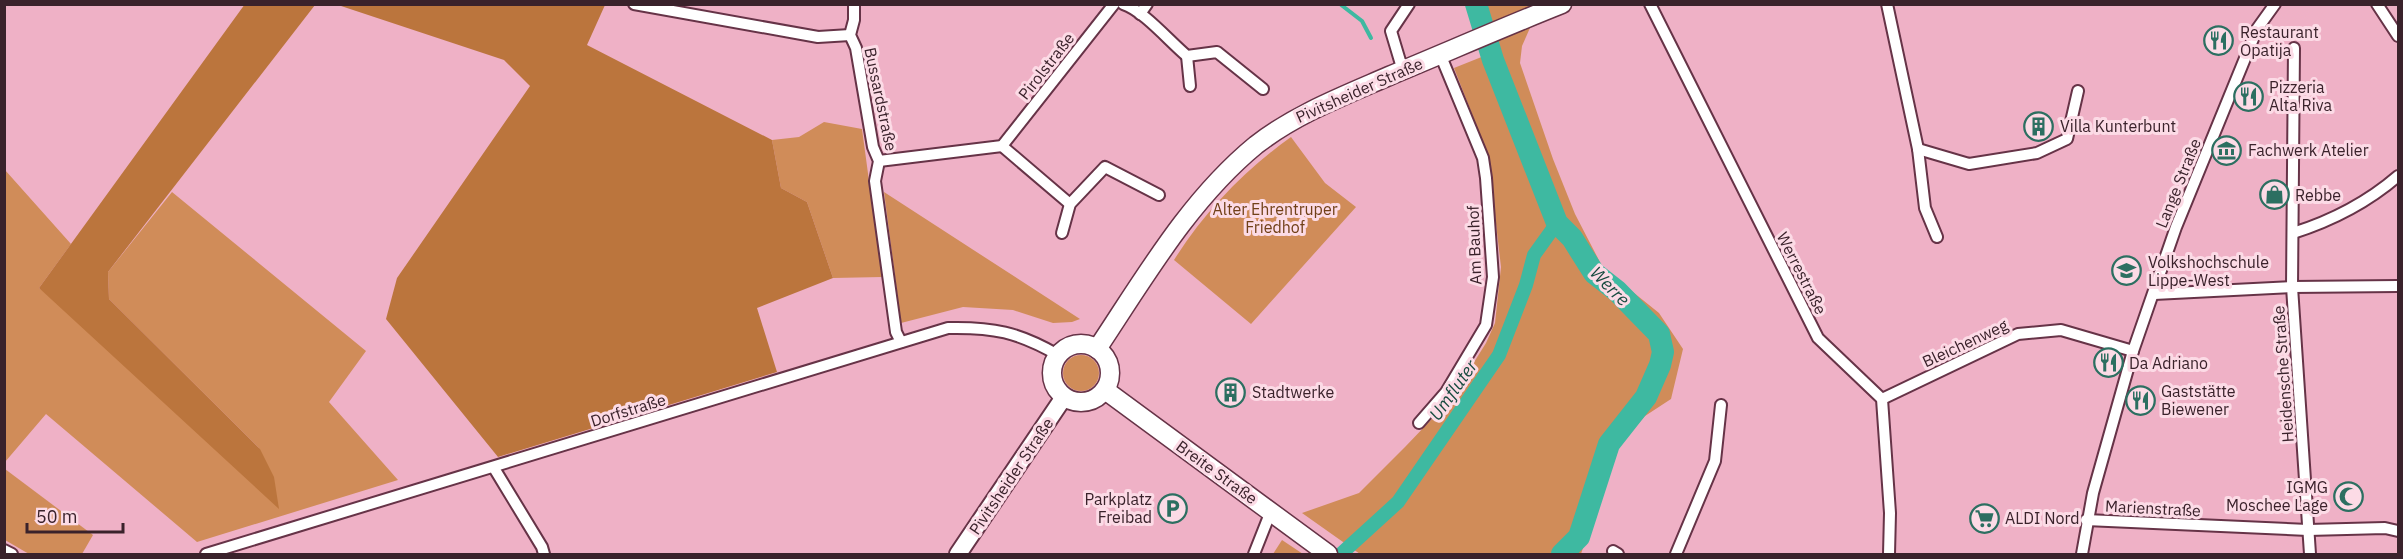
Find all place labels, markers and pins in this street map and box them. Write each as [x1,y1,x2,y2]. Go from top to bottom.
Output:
place label: Restaurant Opatija [2240,22,2319,60]
restaurant icon: Restaurant Opatija [2203,25,2235,57]
place label: Pizzeria Alta Riva [2269,77,2332,115]
restaurant icon: Pizzeria Alta Riva [2232,80,2264,112]
building icon: Villa Kunterbunt [2023,110,2055,142]
place label: Villa Kunterbunt [2060,116,2176,136]
museum icon: Fachwerk Atelier [2211,134,2243,166]
place label: Fachwerk Atelier [2248,140,2369,160]
shop icon: Rebbe [2258,179,2290,211]
place label: Rebbe [2295,185,2341,205]
place label: Volkshochschule Lippe-West [2148,252,2269,290]
school or university icon: Volkshochschule Lippe-West [2111,255,2143,287]
restaurant icon: Da Adriano [2092,347,2124,379]
place label: Da Adriano [2129,353,2208,373]
building icon: Stadtwerke [1215,376,1247,408]
place label: Gaststätte Biewener [2161,381,2236,419]
place label: Stadtwerke [1252,382,1334,402]
restaurant icon: Gaststätte Biewener [2124,384,2156,416]
place label: IGMG Moschee Lage [2226,477,2328,515]
mosque icon: IGMG Moschee Lage [2333,480,2365,512]
place label: Parkplatz Freibad [1084,489,1152,527]
parking icon: Parkplatz Freibad [1157,492,1189,524]
supermarket icon: ALDI Nord [1968,502,2000,534]
place label: ALDI Nord [2005,508,2080,528]

